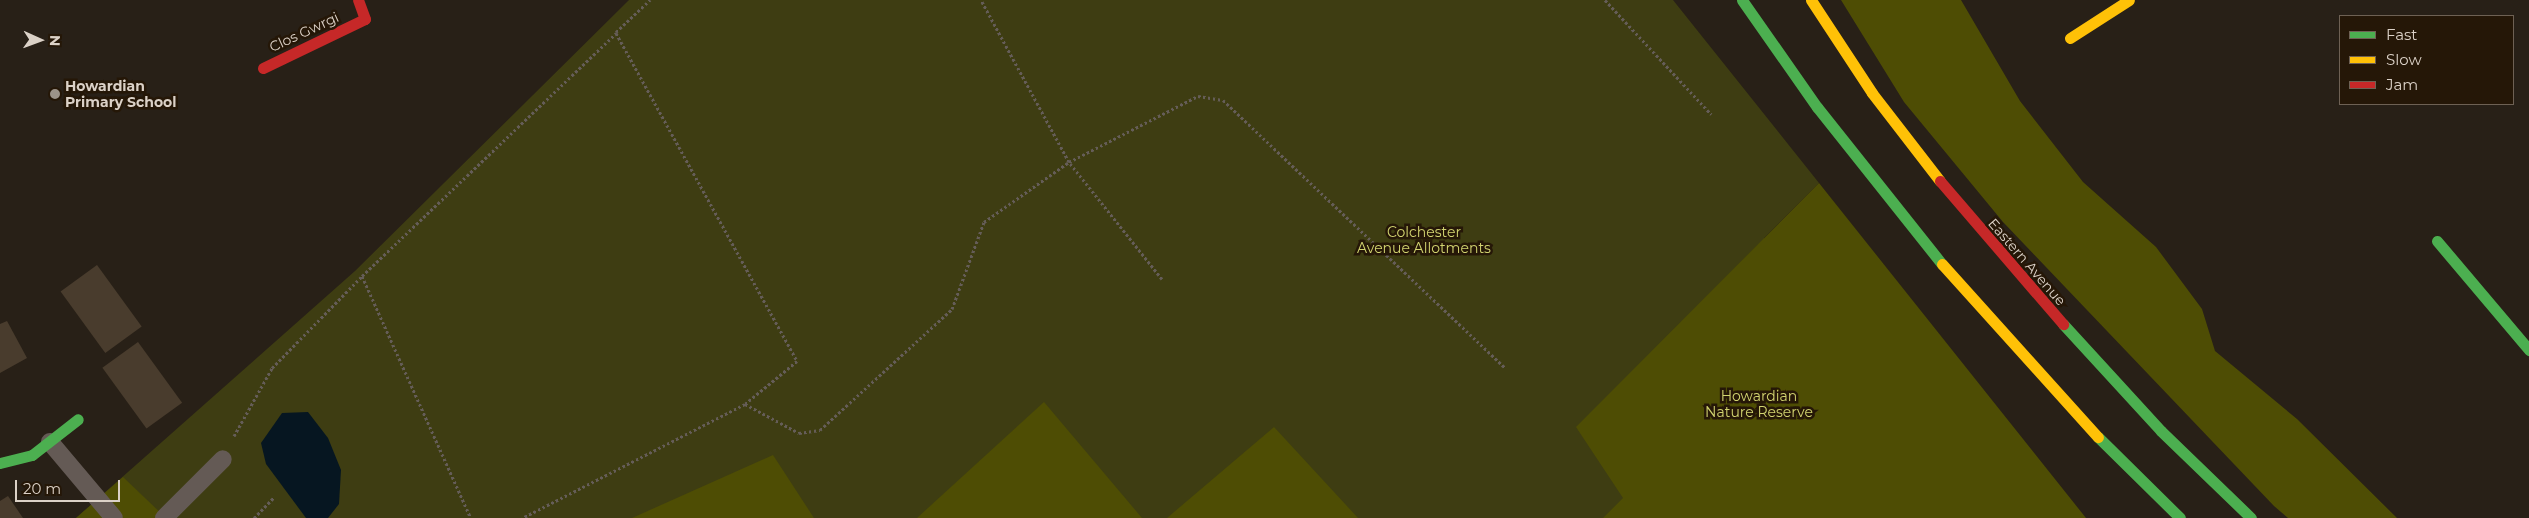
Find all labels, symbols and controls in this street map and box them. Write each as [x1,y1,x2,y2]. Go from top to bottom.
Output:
street label: Clos Gwrgi [267,9,341,55]
north arrow [15,15,65,65]
legend [2339,15,2514,105]
text: Fast [2386,25,2417,44]
text: N [46,35,64,46]
text: Slow [2386,50,2422,69]
text: Jam [2386,75,2418,94]
place label: Howardian Primary School [65,78,176,110]
marker: Howardian Primary School [49,88,61,100]
street label: Eastern Avenue [1985,215,2069,309]
park label: Colchester Avenue Allotments [1357,224,1491,256]
park label: Howardian Nature Reserve [1705,388,1813,421]
scale bar [18,470,122,502]
text: 20 m [23,479,61,498]

